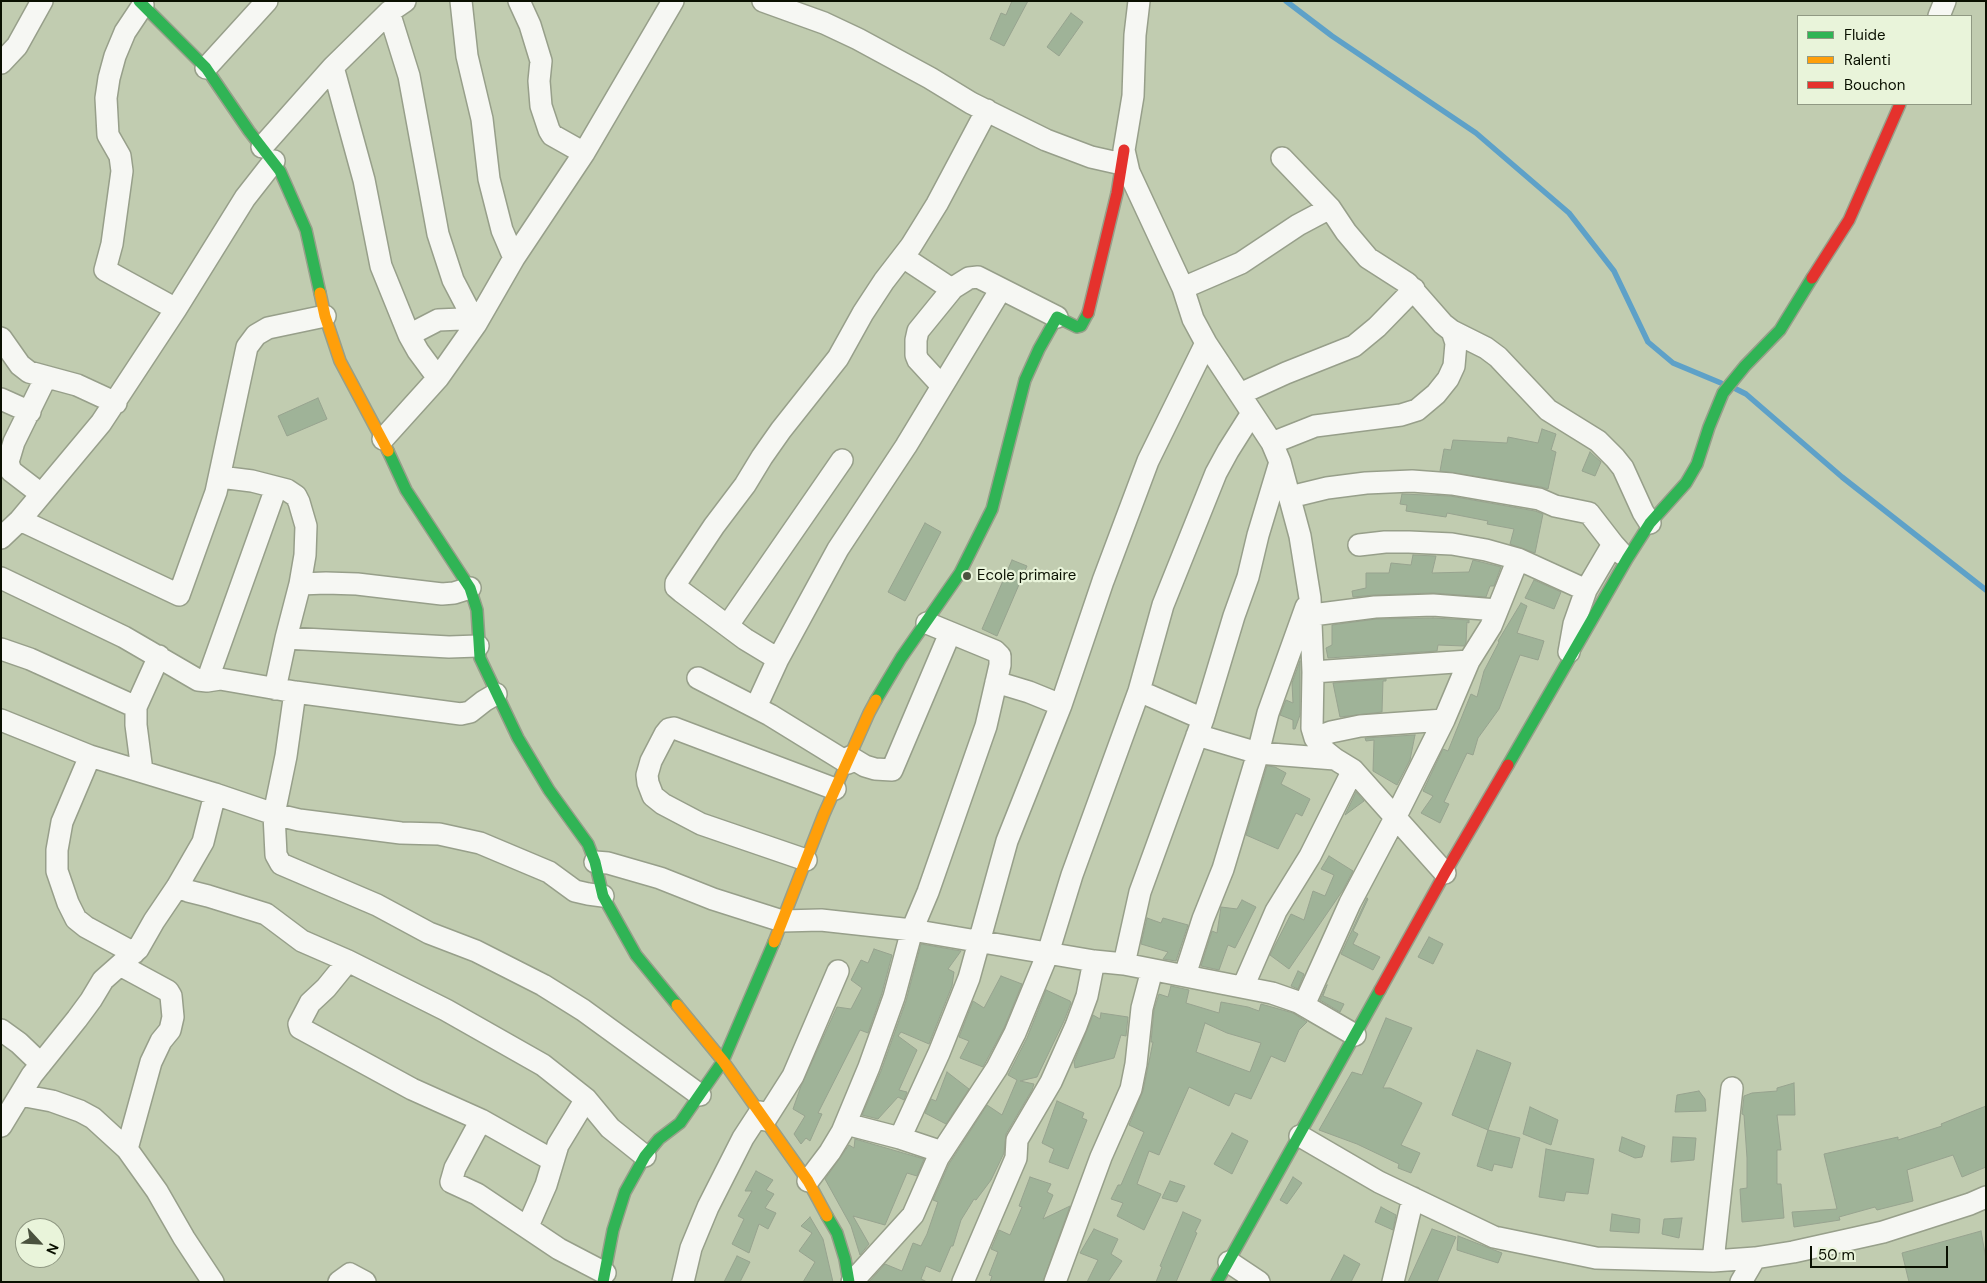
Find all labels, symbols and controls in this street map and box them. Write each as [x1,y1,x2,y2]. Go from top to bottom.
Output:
legend [1797,15,1972,105]
text: Fluide [1844,25,1886,45]
text: Ralenti [1844,50,1891,70]
text: Bouchon [1844,75,1905,95]
place label: Ecole primaire [977,567,1076,585]
marker: Ecole primaire [961,570,973,582]
north arrow [15,1218,65,1268]
scale bar [1812,1236,1950,1268]
text: N [42,1240,63,1257]
text: 50 m [1818,1245,1855,1265]

